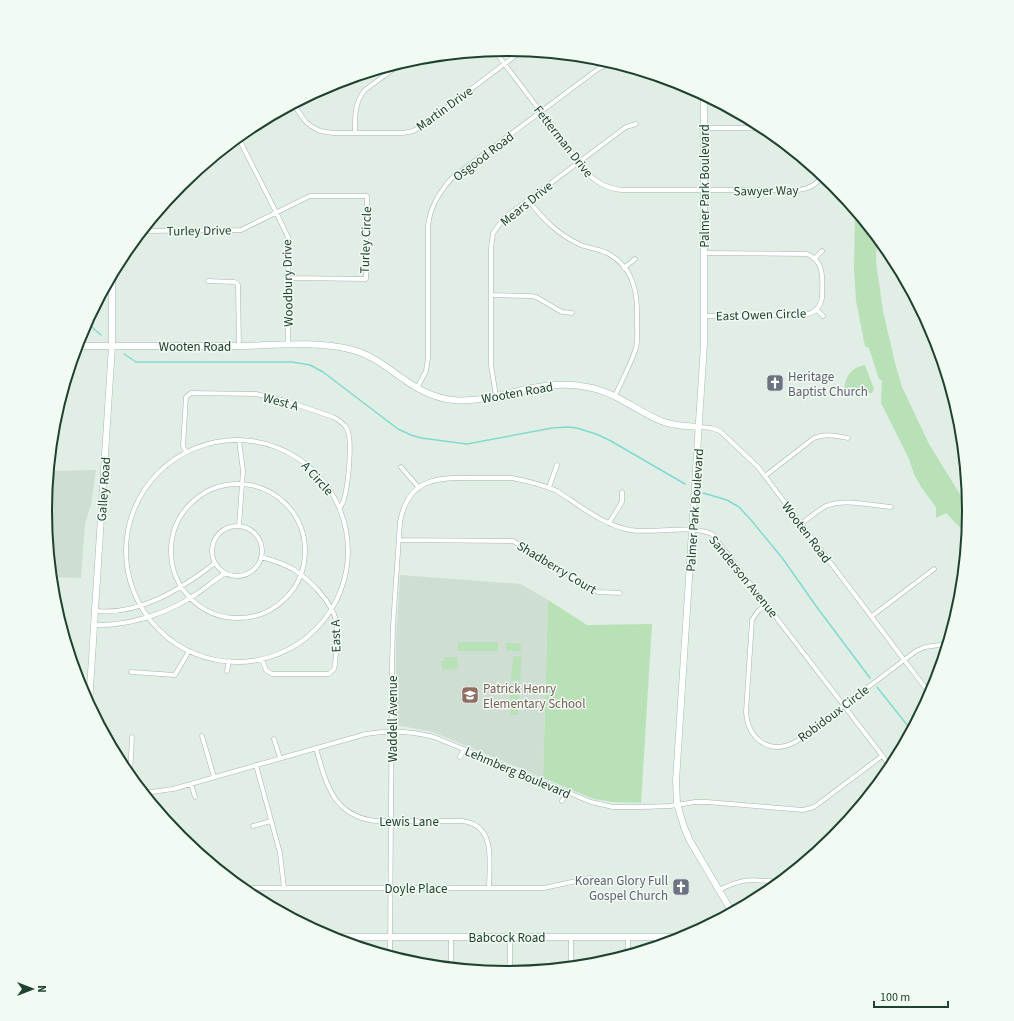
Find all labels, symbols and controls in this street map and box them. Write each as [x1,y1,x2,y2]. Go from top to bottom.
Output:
street label: Martin Drive [413,82,477,135]
street label: Fetterman Drive [529,102,597,181]
street label: Palmer Park Boulevard [696,124,714,248]
street label: Osgood Road [449,128,518,186]
street label: Mears Drive [496,177,557,231]
street label: Sawyer Way [733,181,799,201]
street label: Turley Circle [356,206,376,274]
street label: Turley Drive [167,221,231,241]
street label: Woodbury Drive [278,239,298,327]
street label: East Owen Circle [716,304,807,326]
street label: Wooten Road [159,338,231,356]
place label: Heritage Baptist Church [788,368,868,401]
church icon: Heritage Baptist Church [765,373,785,393]
street label: Wooten Road [480,378,554,408]
street label: West A [261,389,301,416]
street label: Palmer Park Boulevard [682,448,708,572]
street label: Galley Road [93,456,115,522]
street label: A Circle [297,458,337,500]
street label: Wooten Road [777,498,835,567]
street label: Sanderson Avenue [704,532,782,622]
street label: Shadberry Court [513,537,600,599]
street label: East A [326,618,346,653]
street label: Waddell Avenue [384,676,402,762]
place label: Patrick Henry Elementary School [483,680,585,713]
street label: Robidoux Circle [794,681,873,747]
school or university icon: Patrick Henry Elementary School [460,685,480,705]
street label: Lehmberg Boulevard [462,743,573,803]
street label: Lewis Lane [379,813,439,831]
place label: Korean Glory Full Gospel Church [575,872,668,905]
church icon: Korean Glory Full Gospel Church [671,877,691,897]
street label: Doyle Place [385,880,447,898]
street label: Babcock Road [469,929,545,947]
north arrow [12,969,52,1009]
scale bar [874,983,948,1009]
text: N [34,985,49,993]
text: 100 m [880,989,910,1006]

